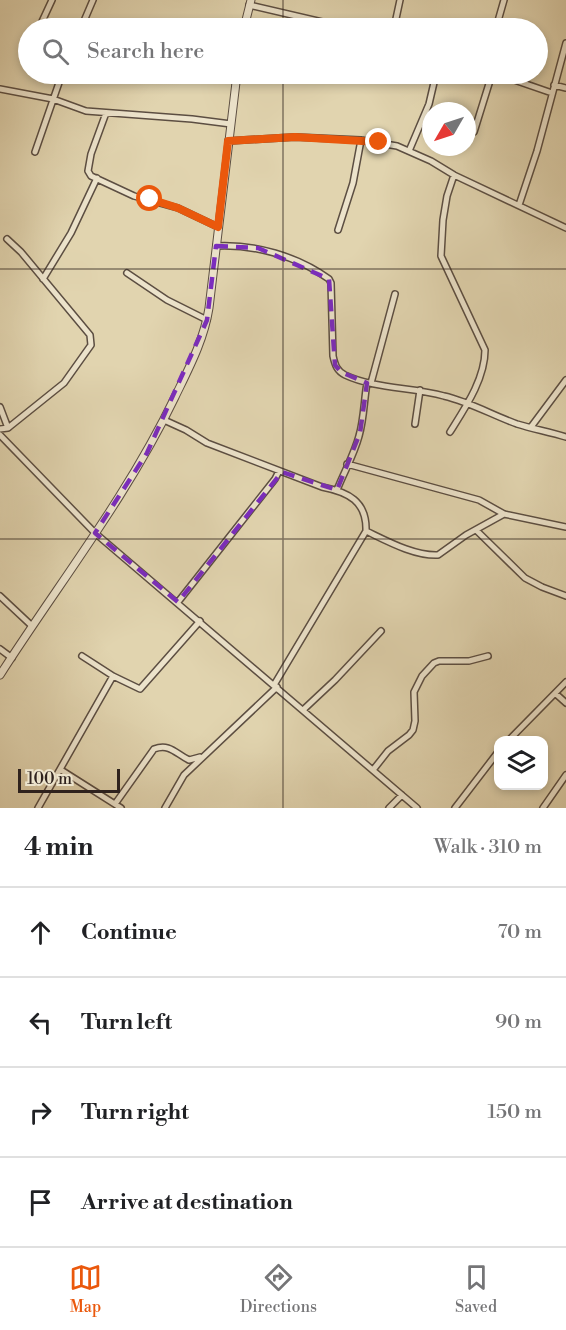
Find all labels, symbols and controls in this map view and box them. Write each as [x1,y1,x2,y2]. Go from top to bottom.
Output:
search box [18,18,548,84]
icon: search [39,35,72,68]
text: Search here [87,38,204,65]
north arrow [422,102,476,156]
route end [365,128,391,154]
route start [136,185,162,211]
map controls [494,736,548,790]
button: layers [494,736,548,790]
scale bar [18,766,120,794]
text: 100 m [27,769,72,789]
text: 4 min [24,831,94,863]
text: Walk · 310 m [434,835,542,860]
icon: ahead [24,916,57,949]
text: Continue [81,919,177,946]
text: 70 m [498,920,542,945]
icon: left [24,1006,57,1039]
text: Turn left [81,1009,172,1036]
text: 90 m [495,1010,542,1035]
icon: right [24,1096,57,1129]
text: Turn right [81,1099,189,1126]
text: 150 m [487,1100,542,1125]
icon: arrive [24,1186,57,1219]
text: Arrive at destination [81,1189,293,1216]
tab: Map [69,1261,102,1317]
tab: Directions [240,1261,317,1317]
tab: Saved [455,1261,497,1317]

